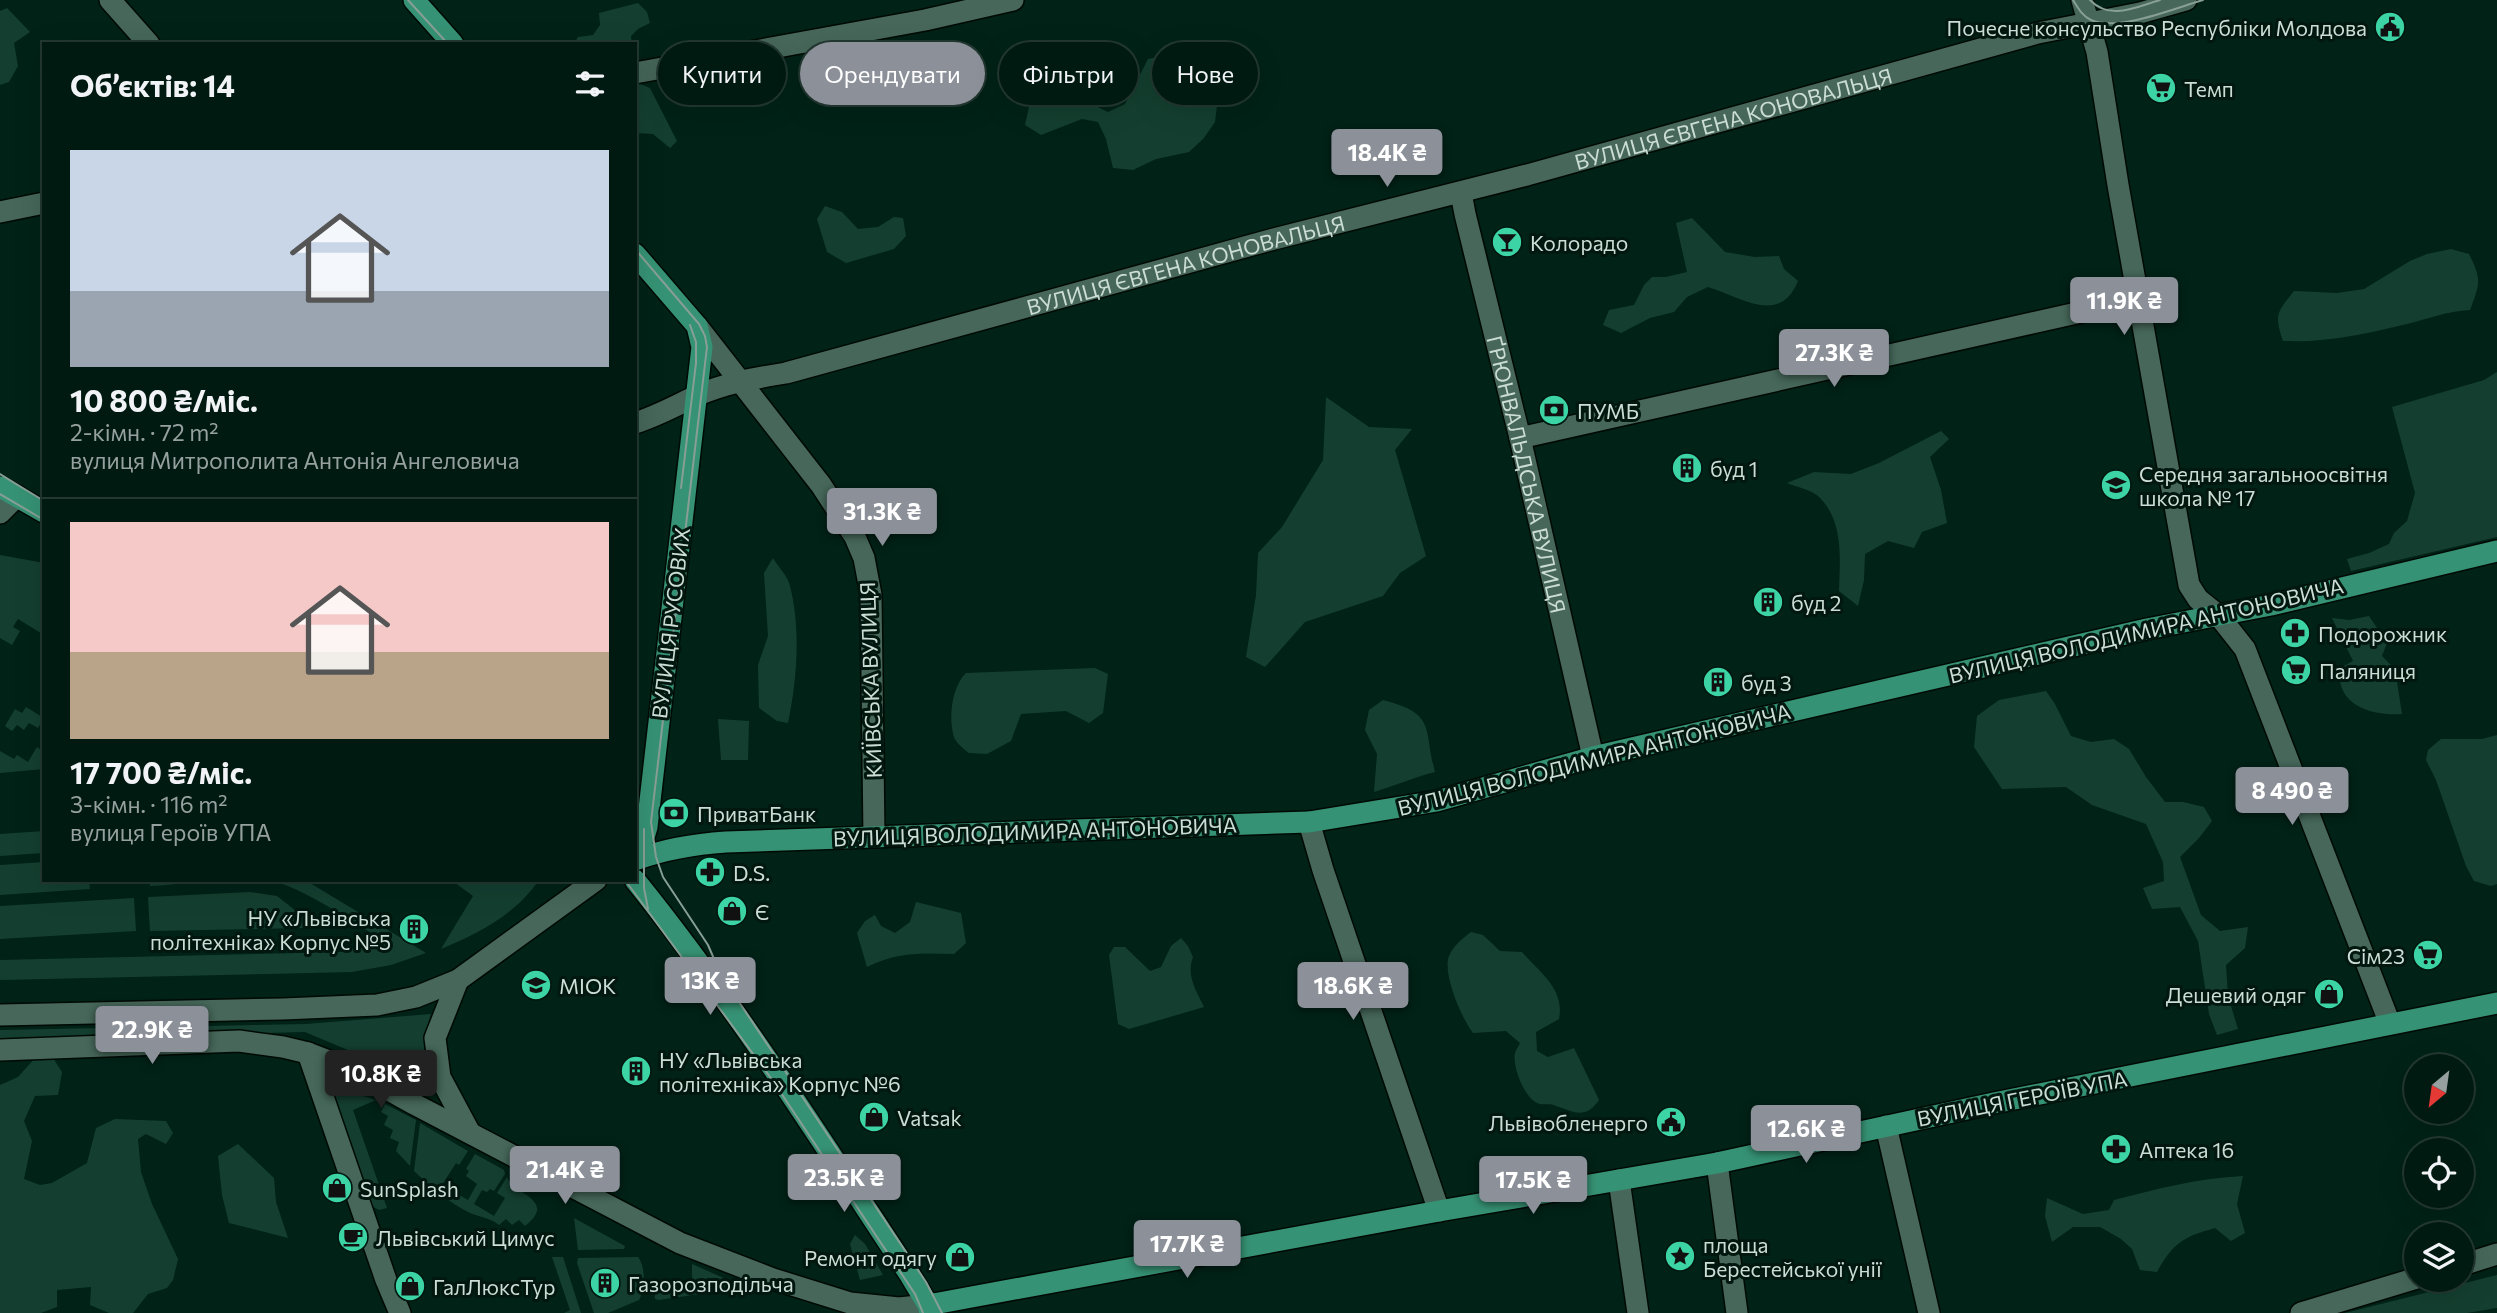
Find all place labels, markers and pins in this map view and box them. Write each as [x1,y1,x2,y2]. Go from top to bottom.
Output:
public building icon: Почесне консульство Республіки Молдова [2373,10,2407,44]
place label: Почесне консульство Республіки Молдова [1946,15,2367,40]
supermarket icon: Темп [2144,71,2178,105]
place label: Темп [2184,76,2234,101]
pin: 18.4K ₴ [1322,130,1452,189]
bar icon: Колорадо [1490,225,1524,259]
place label: Колорадо [1530,230,1628,255]
pin: 11.9K ₴ [2059,278,2189,337]
pin: 27.3K ₴ [1769,330,1899,389]
bank icon: ПУМБ [1537,393,1571,427]
place label: ПУМБ [1577,398,1639,423]
building icon: буд 1 [1670,451,1704,485]
place label: буд 1 [1710,456,1758,481]
place label: Середня загальноосвітня школа № 17 [2139,461,2388,510]
school or university icon: Середня загальноосвітня школа № 17 [2099,468,2133,502]
pin: 31.3K ₴ [817,489,947,548]
building icon: буд 2 [1751,585,1785,619]
place label: буд 2 [1791,590,1842,615]
pharmacy icon: Подорожник [2278,616,2312,650]
place label: Подорожник [2318,621,2447,646]
supermarket icon: Паляниця [2279,653,2313,687]
place label: Паляниця [2319,658,2416,683]
building icon: буд 3 [1701,665,1735,699]
place label: буд 3 [1741,670,1792,695]
pin: 8 490 ₴ [2227,768,2357,827]
bank icon: ПриватБанк [657,796,691,830]
place label: ПриватБанк [697,801,816,826]
pharmacy icon: D.S. [693,855,727,889]
place label: D.S. [733,860,770,885]
shop icon: Є [715,894,749,928]
place label: Є [755,899,769,924]
place label: НУ «Львівська політехніка» Корпус №5 [150,905,391,954]
building icon: НУ «Львівська політехніка» Корпус №5 [397,912,431,946]
supermarket icon: Сім23 [2411,938,2445,972]
place label: Сім23 [2347,943,2405,968]
pin: 13K ₴ [661,958,759,1017]
pin: 18.6K ₴ [1288,962,1418,1022]
school or university icon: МІОК [519,968,553,1002]
place label: МІОК [559,973,616,998]
shop icon: Дешевий одяг [2312,977,2346,1011]
place label: Дешевий одяг [2166,982,2306,1007]
pin: 22.9K ₴ [87,1006,217,1066]
place label: НУ «Львівська політехніка» Корпус №6 [659,1047,901,1096]
pin: 10.8K ₴ [316,1050,446,1110]
building icon: НУ «Львівська політехніка» Корпус №6 [619,1054,653,1088]
shop icon: Vatsak [857,1100,891,1134]
place label: Vatsak [897,1105,962,1130]
public building icon: Львівобленерго [1654,1105,1688,1139]
pin: 12.6K ₴ [1741,1106,1871,1165]
place label: Львівобленерго [1489,1110,1648,1135]
pharmacy icon: Аптека 16 [2099,1132,2133,1166]
place label: Аптека 16 [2139,1137,2234,1162]
pin: 21.4K ₴ [500,1146,630,1206]
pin: 23.5K ₴ [779,1154,909,1214]
pin: 17.5K ₴ [1468,1156,1598,1216]
shop icon: SunSplash [320,1171,354,1205]
place label: SunSplash [360,1176,459,1201]
cafe icon: Львівський Цимус [336,1220,370,1254]
pin: 17.7K ₴ [1122,1220,1252,1280]
place label: Львівський Цимус [376,1225,555,1250]
place label: площа Берестейської унії [1703,1232,1882,1281]
place icon: площа Берестейської унії [1663,1239,1697,1273]
shop icon: Ремонт одягу [943,1240,977,1274]
place label: Ремонт одягу [804,1245,937,1270]
building icon: Газорозподільча [588,1266,622,1300]
shop icon: ГалЛюксТур [393,1269,427,1303]
place label: Газорозподільча [628,1271,794,1296]
place label: ГалЛюксТур [433,1274,555,1299]

